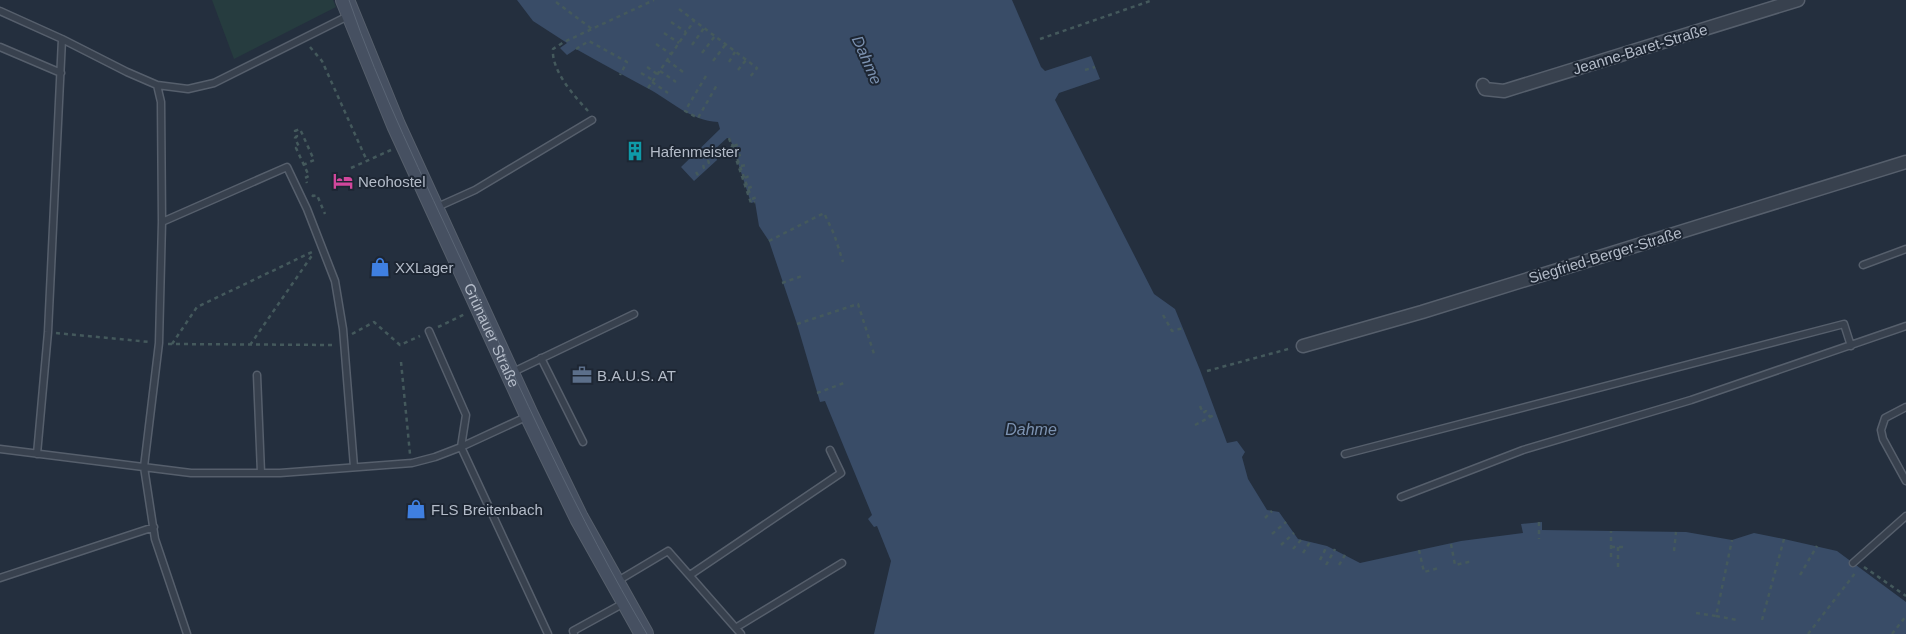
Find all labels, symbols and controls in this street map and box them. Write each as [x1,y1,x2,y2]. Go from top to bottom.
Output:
street label: Jeanne-Baret-Straße [1571,20,1709,78]
water label: Dahme [849,33,885,87]
building icon: Hafenmeister [624,140,646,162]
place label: Hafenmeister [650,143,739,160]
hotel icon: Neohostel [332,170,354,192]
place label: Neohostel [358,173,426,190]
street label: Siegfried-Berger-Straße [1526,224,1684,286]
shop icon: XXLager [369,256,391,278]
place label: XXLager [395,259,453,276]
street label: Grünauer Straße [461,280,523,390]
office icon: B.A.U.S. AT [571,364,593,386]
place label: B.A.U.S. AT [597,367,676,384]
water label: Dahme [1005,421,1057,438]
shop icon: FLS Breitenbach [405,498,427,520]
place label: FLS Breitenbach [431,501,543,518]

